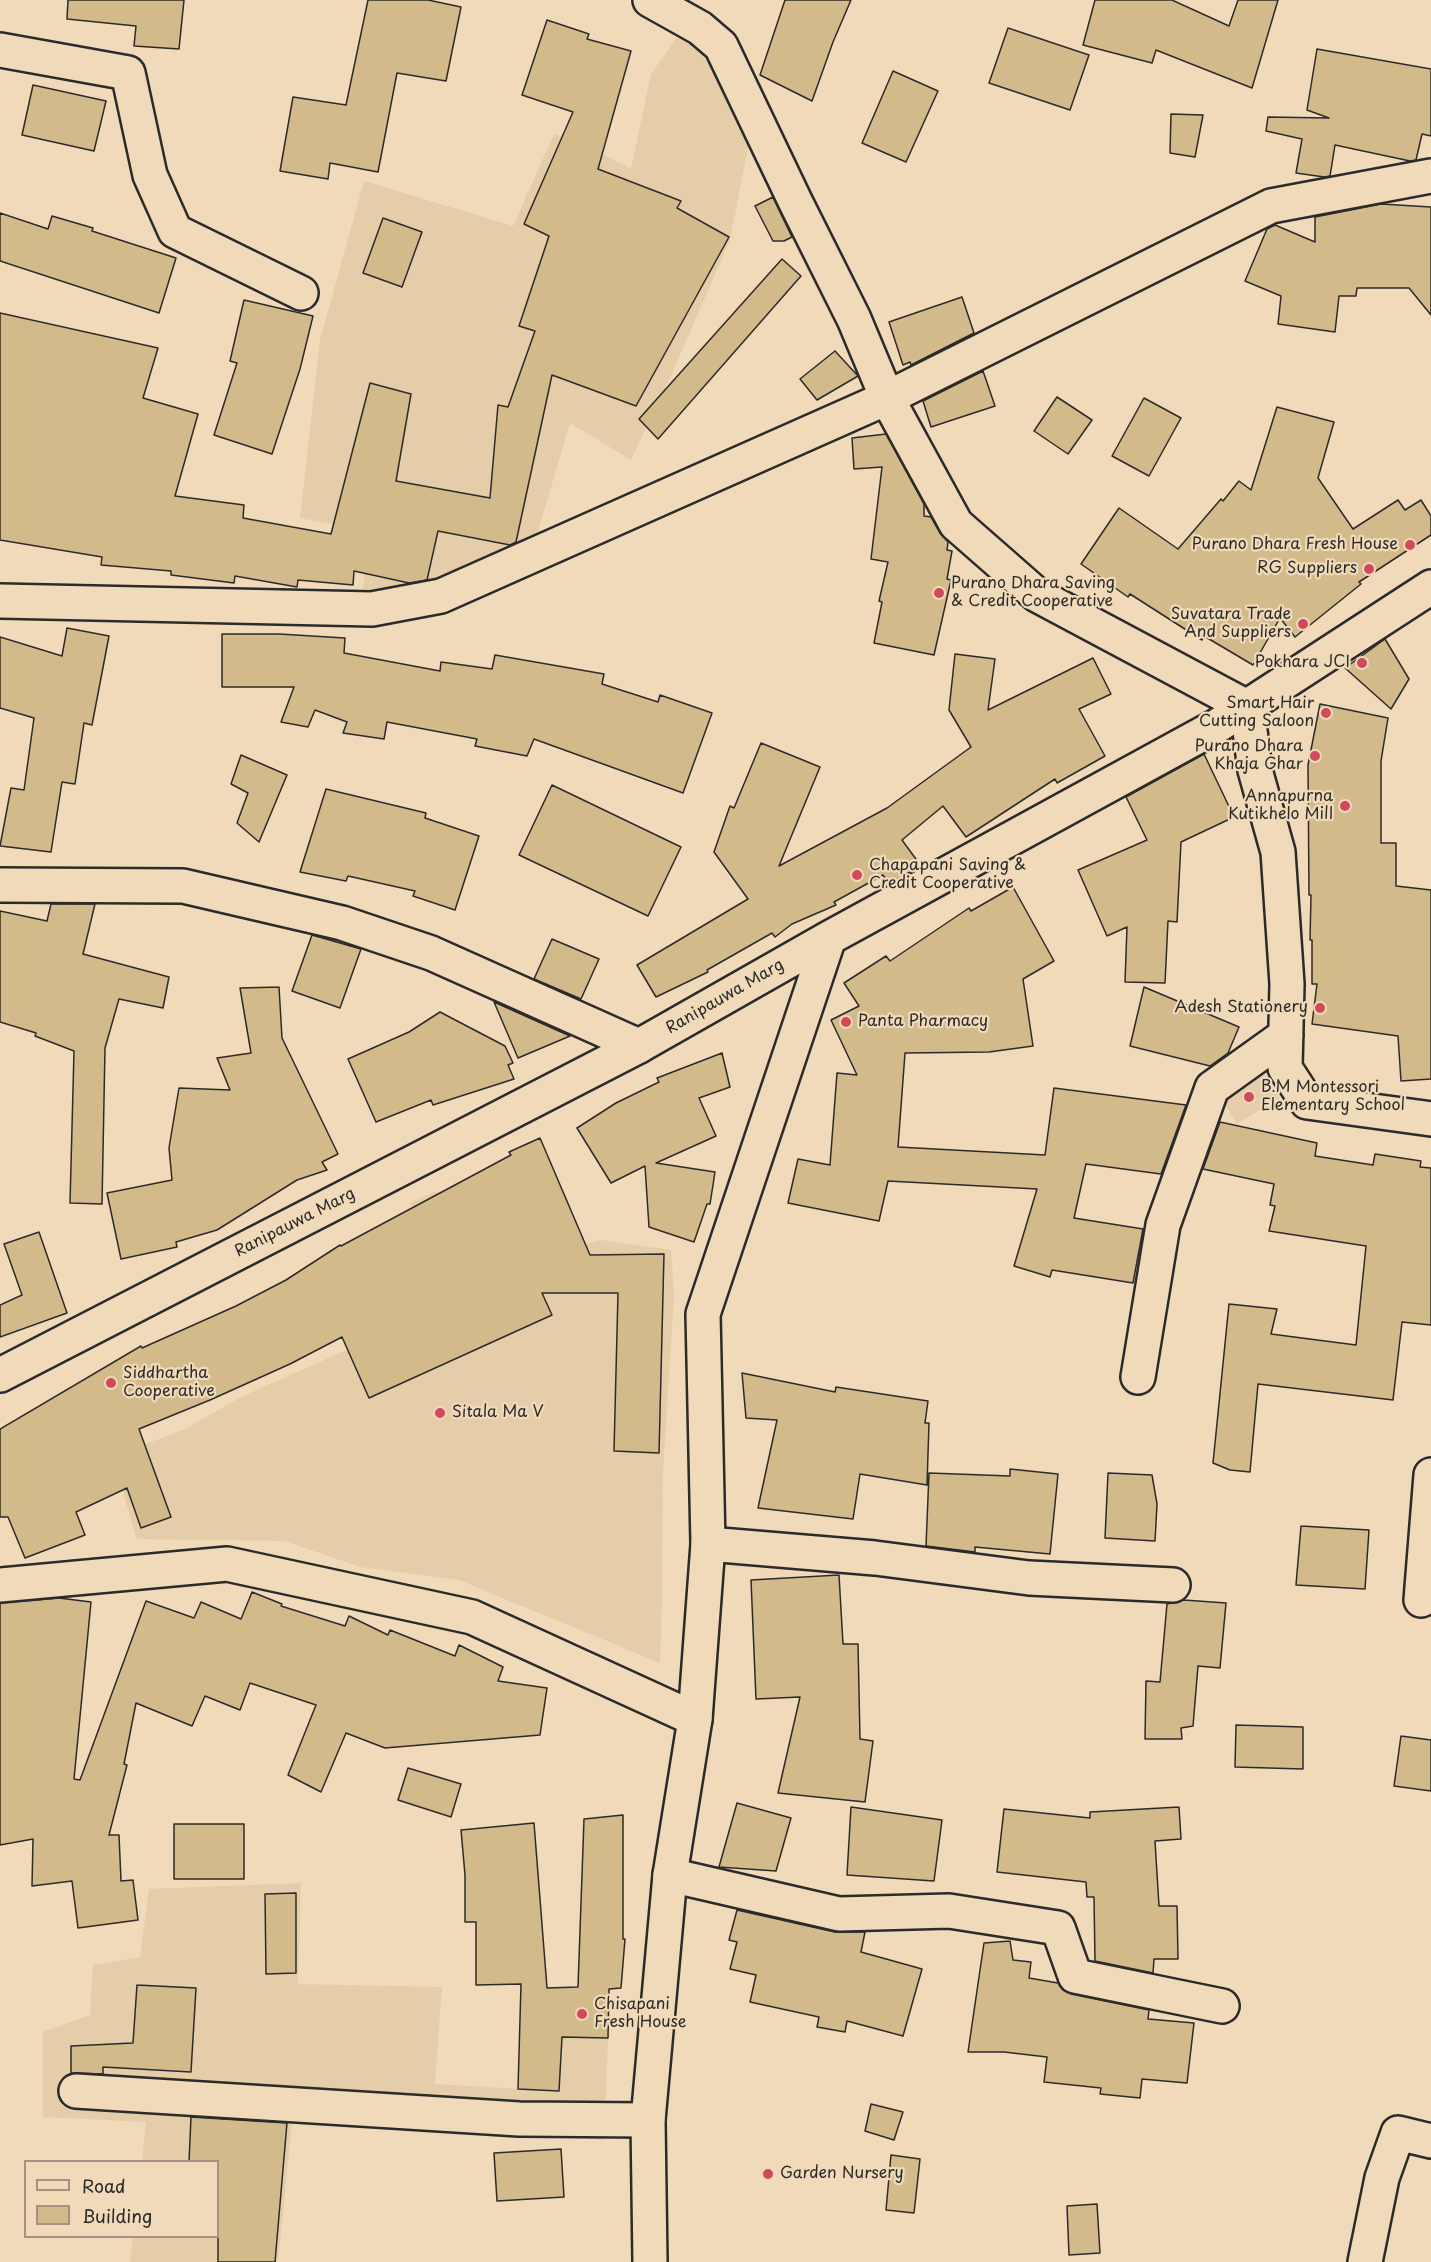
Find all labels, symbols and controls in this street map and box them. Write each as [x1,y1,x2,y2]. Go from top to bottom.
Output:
place label: Purano Dhara Fresh House [1192,535,1398,555]
marker: Purano Dhara Fresh House [1403,538,1417,552]
place label: RG Suppliers [1257,559,1357,579]
marker: RG Suppliers [1362,562,1376,576]
place label: Purano Dhara Saving & Credit Cooperative [951,574,1115,612]
marker: Purano Dhara Saving & Credit Cooperative [932,586,946,600]
place label: Suvatara Trade And Suppliers [1171,605,1291,643]
marker: Suvatara Trade And Suppliers [1296,617,1310,631]
place label: Pokhara JCI [1255,653,1350,673]
marker: Pokhara JCI [1355,656,1369,670]
place label: Smart Hair Cutting Saloon [1199,694,1314,732]
marker: Smart Hair Cutting Saloon [1319,706,1333,720]
place label: Purano Dhara Khaja Ghar [1195,737,1303,775]
marker: Purano Dhara Khaja Ghar [1308,749,1322,763]
place label: Annapurna Kutikhelo Mill [1228,787,1333,825]
marker: Annapurna Kutikhelo Mill [1338,799,1352,813]
place label: Chapapani Saving & Credit Cooperative [869,856,1026,894]
marker: Chapapani Saving & Credit Cooperative [850,868,864,882]
street label: Ranipauwa Marg [663,956,787,1038]
place label: Adesh Stationery [1175,998,1308,1018]
marker: Adesh Stationery [1313,1001,1327,1015]
place label: Panta Pharmacy [858,1012,988,1032]
marker: Panta Pharmacy [839,1015,853,1029]
place label: B.M Montessori Elementary School [1261,1078,1405,1116]
marker: B.M Montessori Elementary School [1242,1090,1256,1104]
street label: Ranipauwa Marg [232,1184,358,1262]
place label: Siddhartha Cooperative [123,1364,215,1402]
marker: Siddhartha Cooperative [104,1376,118,1390]
place label: Sitala Ma V [452,1403,544,1423]
marker: Sitala Ma V [433,1406,447,1420]
place label: Chisapani Fresh House [594,1995,687,2033]
marker: Chisapani Fresh House [575,2007,589,2021]
legend [24,2160,219,2238]
place label: Garden Nursery [780,2164,904,2184]
marker: Garden Nursery [761,2167,775,2181]
text: Road [82,2172,126,2199]
text: Building [82,2202,152,2229]

